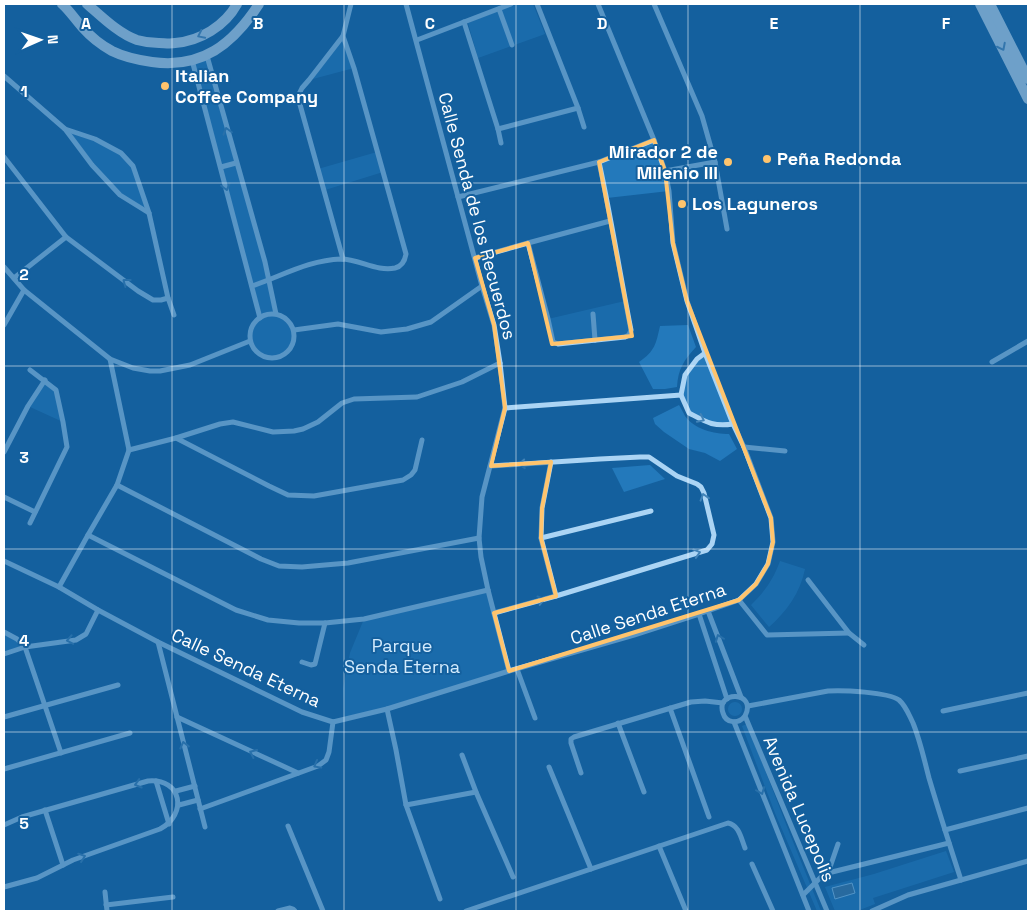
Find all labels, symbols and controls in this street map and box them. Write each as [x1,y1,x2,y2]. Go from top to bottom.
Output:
text: A [81,13,91,34]
text: B [253,13,263,34]
text: C [425,13,435,34]
text: D [597,13,607,34]
text: E [770,13,779,34]
text: F [942,13,951,34]
north arrow [15,15,65,65]
one-way arrow [197,29,206,39]
text: N [44,35,62,45]
one-way arrow [996,42,1006,51]
place label: Italian Coffee Company [175,64,318,108]
marker: Italian Coffee Company [159,80,171,92]
text: 1 [20,81,28,102]
street label: Calle Senda de los Recuerdos [433,90,522,342]
one-way arrow [223,127,233,135]
place label: Mirador 2 de Milenio III [609,140,718,184]
place label: Peña Redonda [777,147,902,170]
marker: Peña Redonda [761,153,773,165]
marker: Mirador 2 de Milenio III [722,156,734,168]
one-way arrow [220,182,231,191]
place label: Los Laguneros [692,192,818,215]
marker: Los Laguneros [676,198,688,210]
text: 2 [19,264,29,285]
one-way arrow [123,279,132,287]
one-way arrow [696,413,705,424]
text: 3 [19,447,29,468]
one-way arrow [518,459,526,470]
one-way arrow [700,493,710,501]
one-way arrow [692,549,700,559]
street label: Calle Senda Eterna [567,578,729,650]
one-way arrow [537,595,546,606]
street label: Calle Senda Eterna [168,623,325,712]
text: 4 [19,630,29,651]
one-way arrow [65,634,74,645]
park label: Parque Senda Eterna [344,634,460,678]
one-way arrow [715,634,725,642]
street label: Avenida Lucepolis [758,732,841,885]
one-way arrow [179,740,190,749]
one-way arrow [250,749,259,759]
one-way arrow [314,759,323,769]
one-way arrow [133,778,142,789]
one-way arrow [755,786,765,795]
text: 5 [19,813,29,834]
one-way arrow [77,853,85,863]

